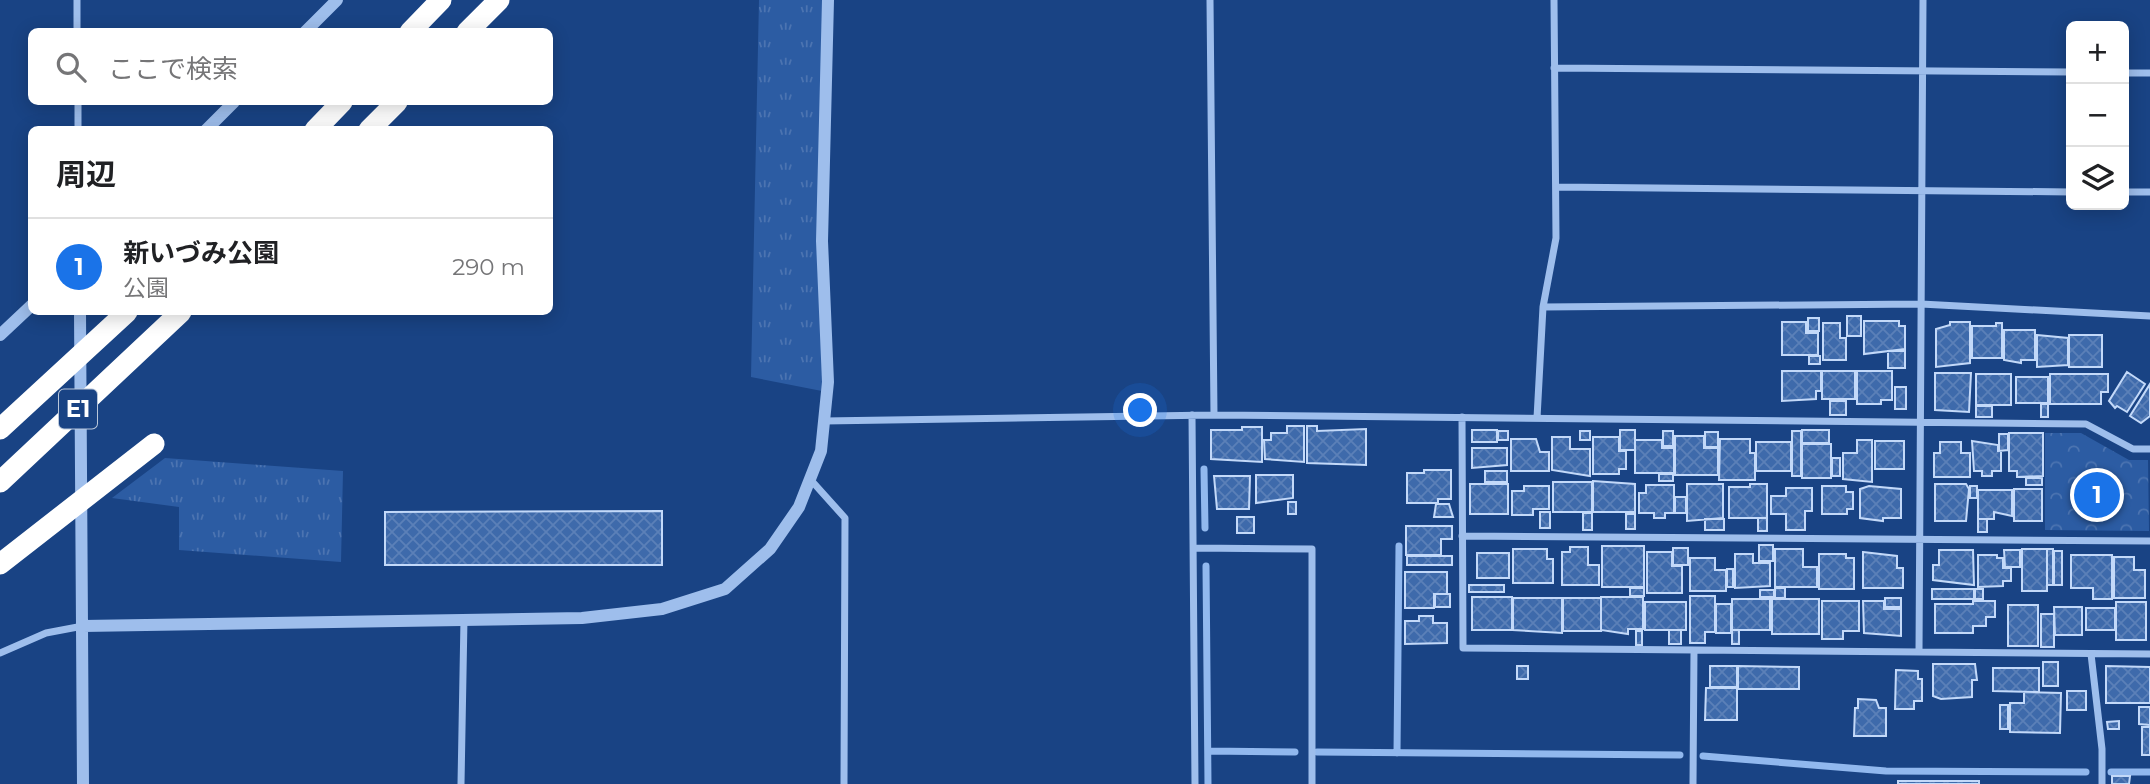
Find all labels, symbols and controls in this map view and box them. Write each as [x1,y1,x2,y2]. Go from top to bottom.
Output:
map controls [2066,21,2129,210]
button: + [2066,21,2129,84]
search box [28,28,553,105]
icon: search [52,48,90,86]
text: ここで検索 [108,53,238,85]
button: − [2066,84,2129,147]
button: layers [2066,147,2129,210]
text: 周辺 [56,156,116,193]
text: 新いづみ公園 [123,237,279,269]
text: 1 [74,253,84,281]
text: 290 m [452,253,525,281]
text: 公園 [123,274,169,302]
road number: E1 [59,390,97,428]
your location [1123,393,1157,427]
pin: 1 [2074,469,2120,521]

